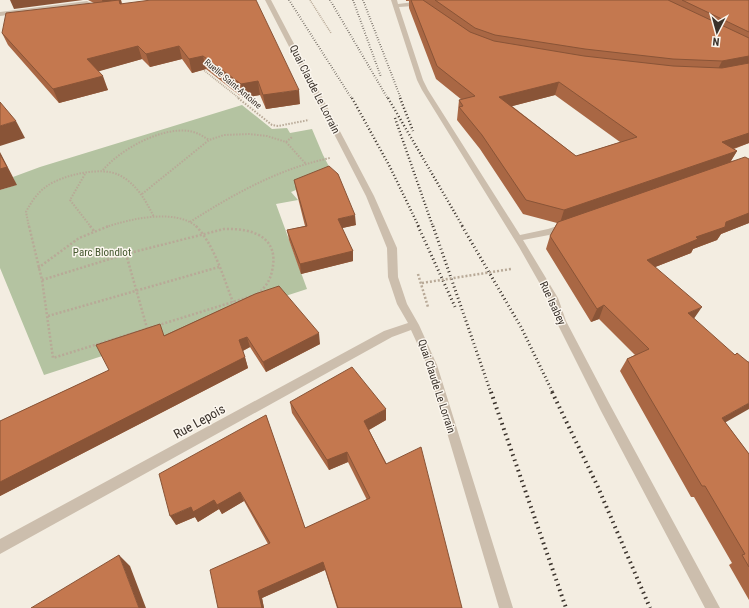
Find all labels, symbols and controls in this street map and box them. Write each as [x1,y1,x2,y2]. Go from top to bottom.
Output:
north arrow [697,12,737,52]
text: N [712,35,720,48]
street label: Quai Claude Le Lorrain [287,43,343,136]
street label: Ruelle Saint-Antoine [202,57,264,111]
park label: Parc Blondlot [73,246,131,259]
street label: Rue Isabey [537,279,569,328]
street label: Quai Claude Le Lorrain [415,338,458,435]
street label: Rue Lepois [171,401,228,442]

